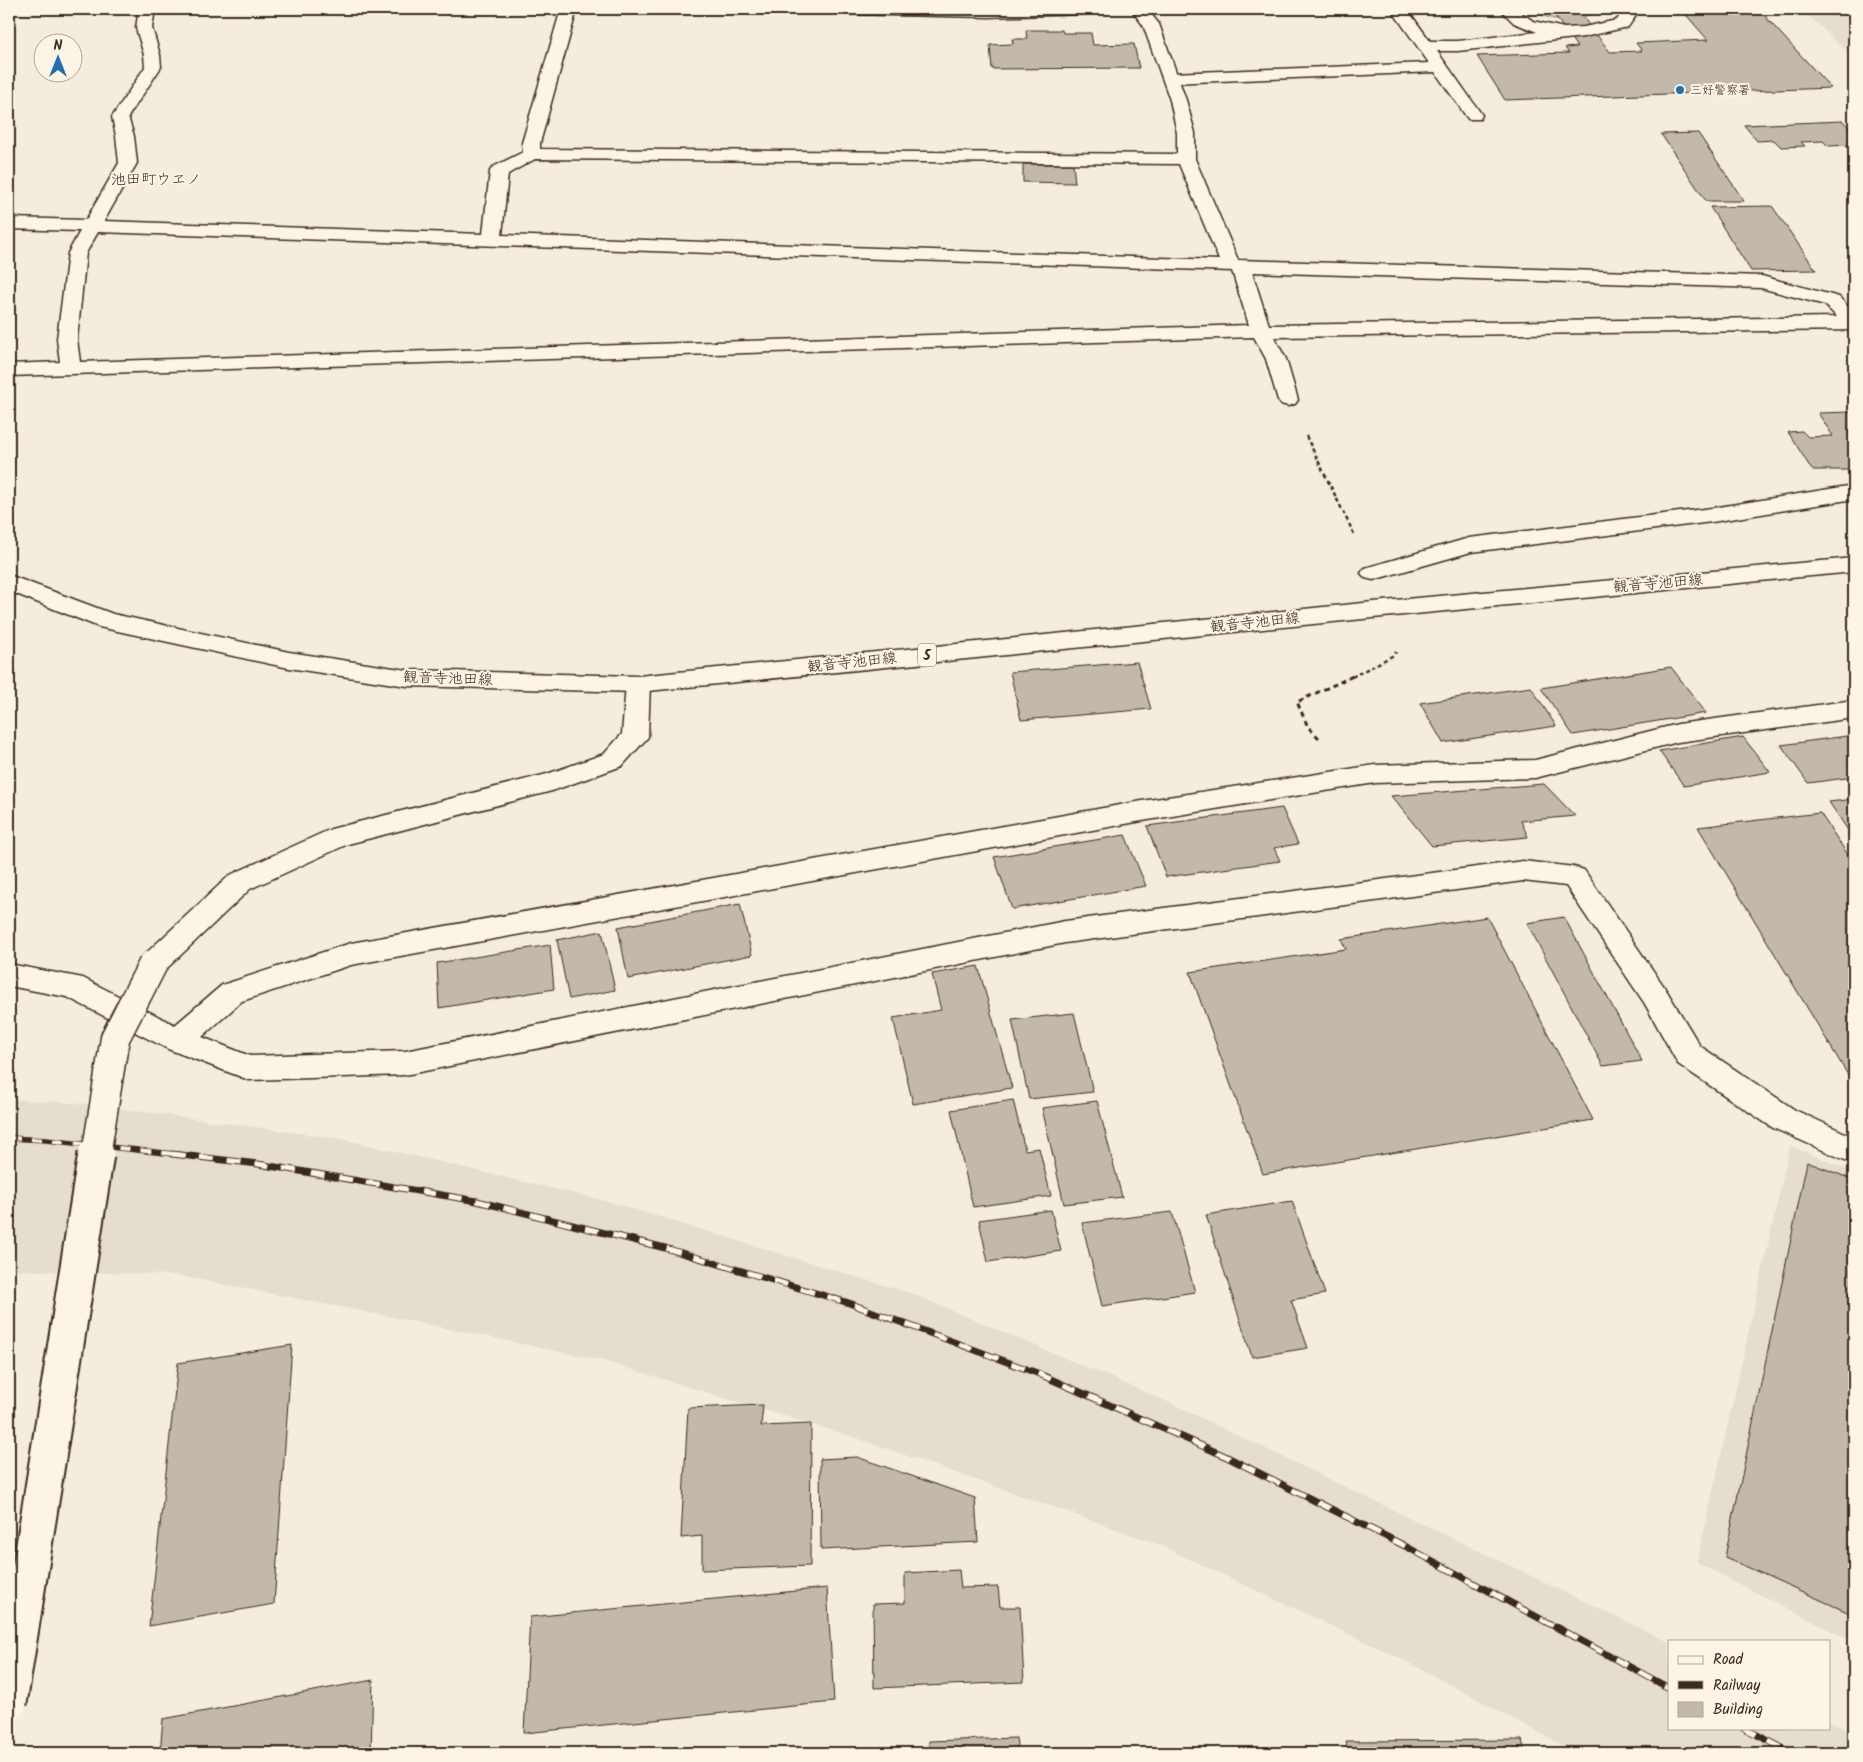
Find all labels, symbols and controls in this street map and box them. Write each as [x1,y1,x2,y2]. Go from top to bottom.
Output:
north arrow [32,32,82,82]
text: N [54,35,63,57]
place label: 三好警察署 [1690,81,1750,100]
marker: 三好警察署 [1674,84,1686,96]
district label: 池田町ウヱノ [111,168,201,192]
street label: 観音寺池田線 [1612,568,1704,600]
street label: 観音寺池田線 [1209,606,1301,640]
road number: 5 [918,644,936,666]
street label: 観音寺池田線 [806,646,898,680]
street label: 観音寺池田線 [403,665,493,693]
legend [1668,1640,1830,1730]
text: Road [1713,1648,1744,1672]
text: Railway [1713,1674,1761,1698]
text: Building [1713,1698,1763,1722]

